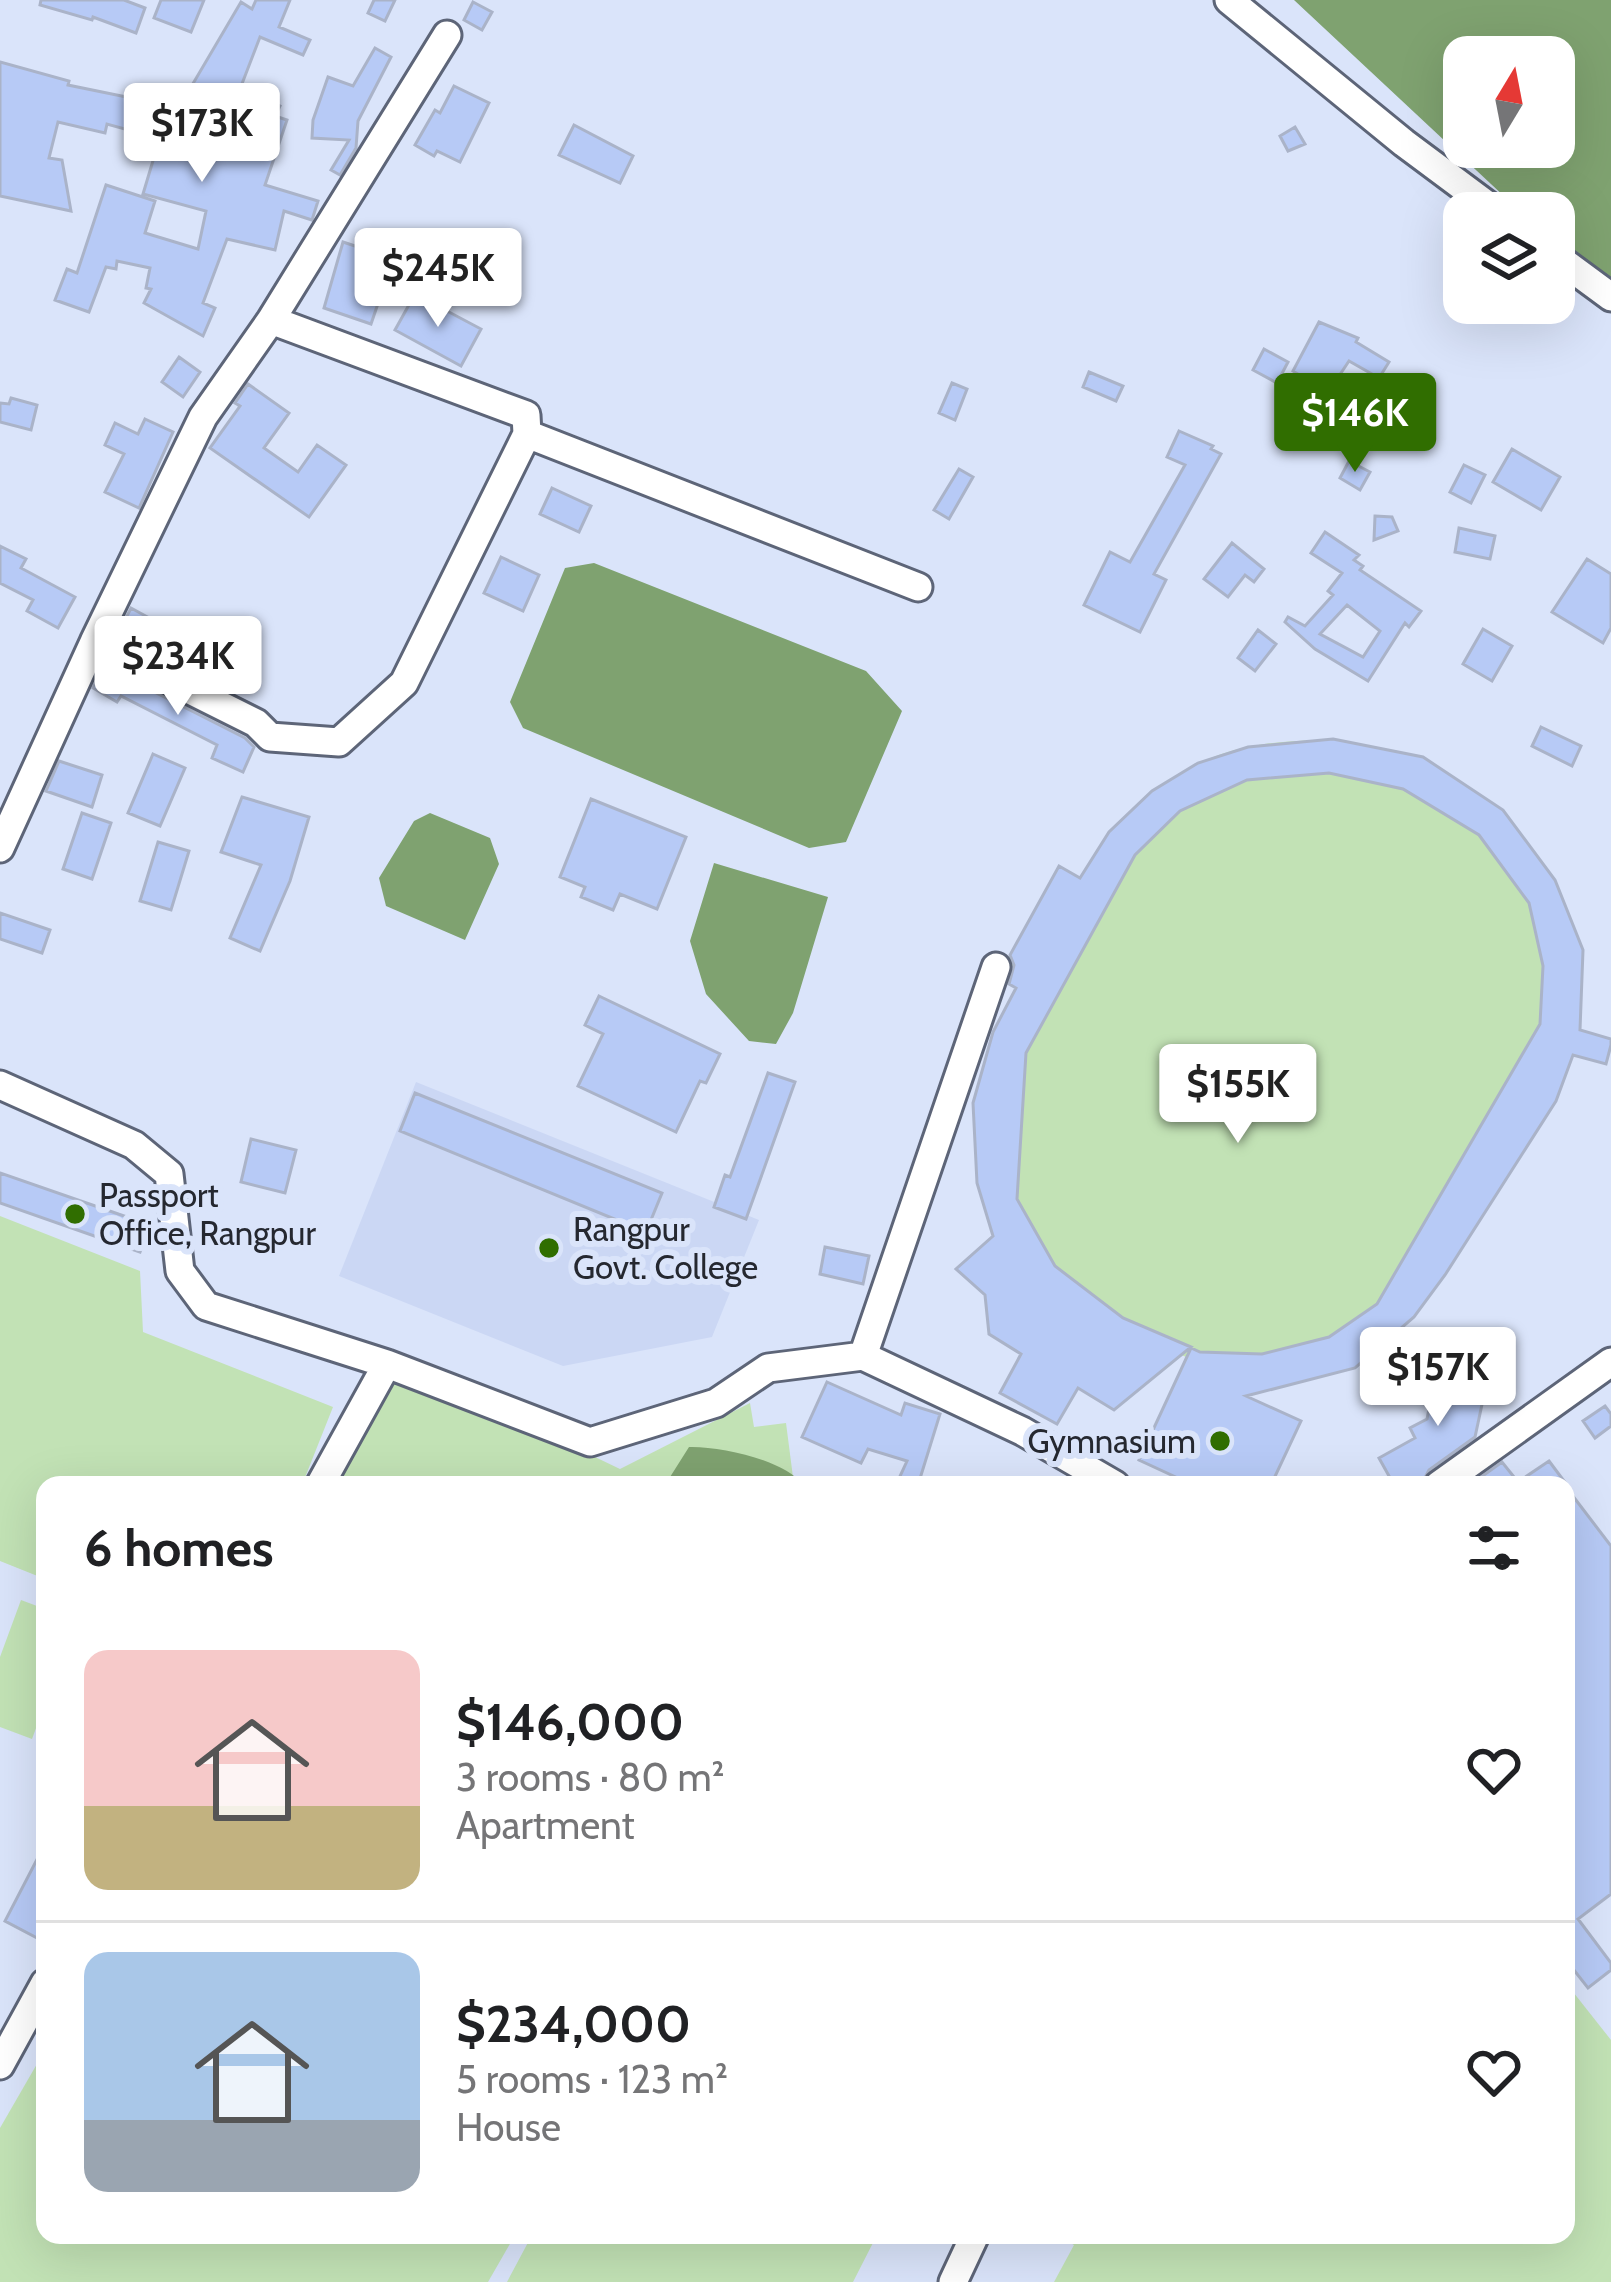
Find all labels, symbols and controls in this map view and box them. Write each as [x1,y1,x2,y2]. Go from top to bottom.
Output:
north arrow [1443,36,1575,168]
map controls [1443,36,1575,324]
pin: $173K [118,83,286,185]
text: $173K [151,98,253,146]
button: layers [1443,192,1575,324]
pin: $245K [354,228,522,330]
text: $245K [382,243,494,291]
pin: $146K [1271,373,1439,475]
text: $146K [1301,388,1409,436]
pin: $234K [94,616,262,718]
text: $234K [122,631,234,679]
pin: $155K [1154,1044,1322,1146]
text: $155K [1186,1059,1290,1107]
place label: Passport Office, Rangpur [99,1175,316,1253]
marker: Passport Office, Rangpur [62,1201,88,1227]
place label: Rangpur Govt. College [573,1209,758,1287]
marker: Rangpur Govt. College [536,1235,562,1261]
pin: $157K [1354,1327,1522,1429]
text: $157K [1387,1342,1489,1390]
place label: Gymnasium [1028,1421,1196,1461]
marker: Gymnasium [1207,1428,1233,1454]
icon: filters [1461,1515,1527,1581]
text: 6 homes [84,1517,273,1579]
text: $146,000 [456,1691,684,1753]
icon: home [180,1698,324,1842]
icon: heart [1461,1737,1527,1803]
text: 3 rooms · 80 m² [456,1753,725,1801]
text: Apartment [456,1801,635,1849]
text: $234,000 [456,1993,691,2055]
icon: home [180,2000,324,2144]
icon: heart [1461,2039,1527,2105]
text: 5 rooms · 123 m² [456,2055,728,2103]
text: House [456,2103,561,2151]

